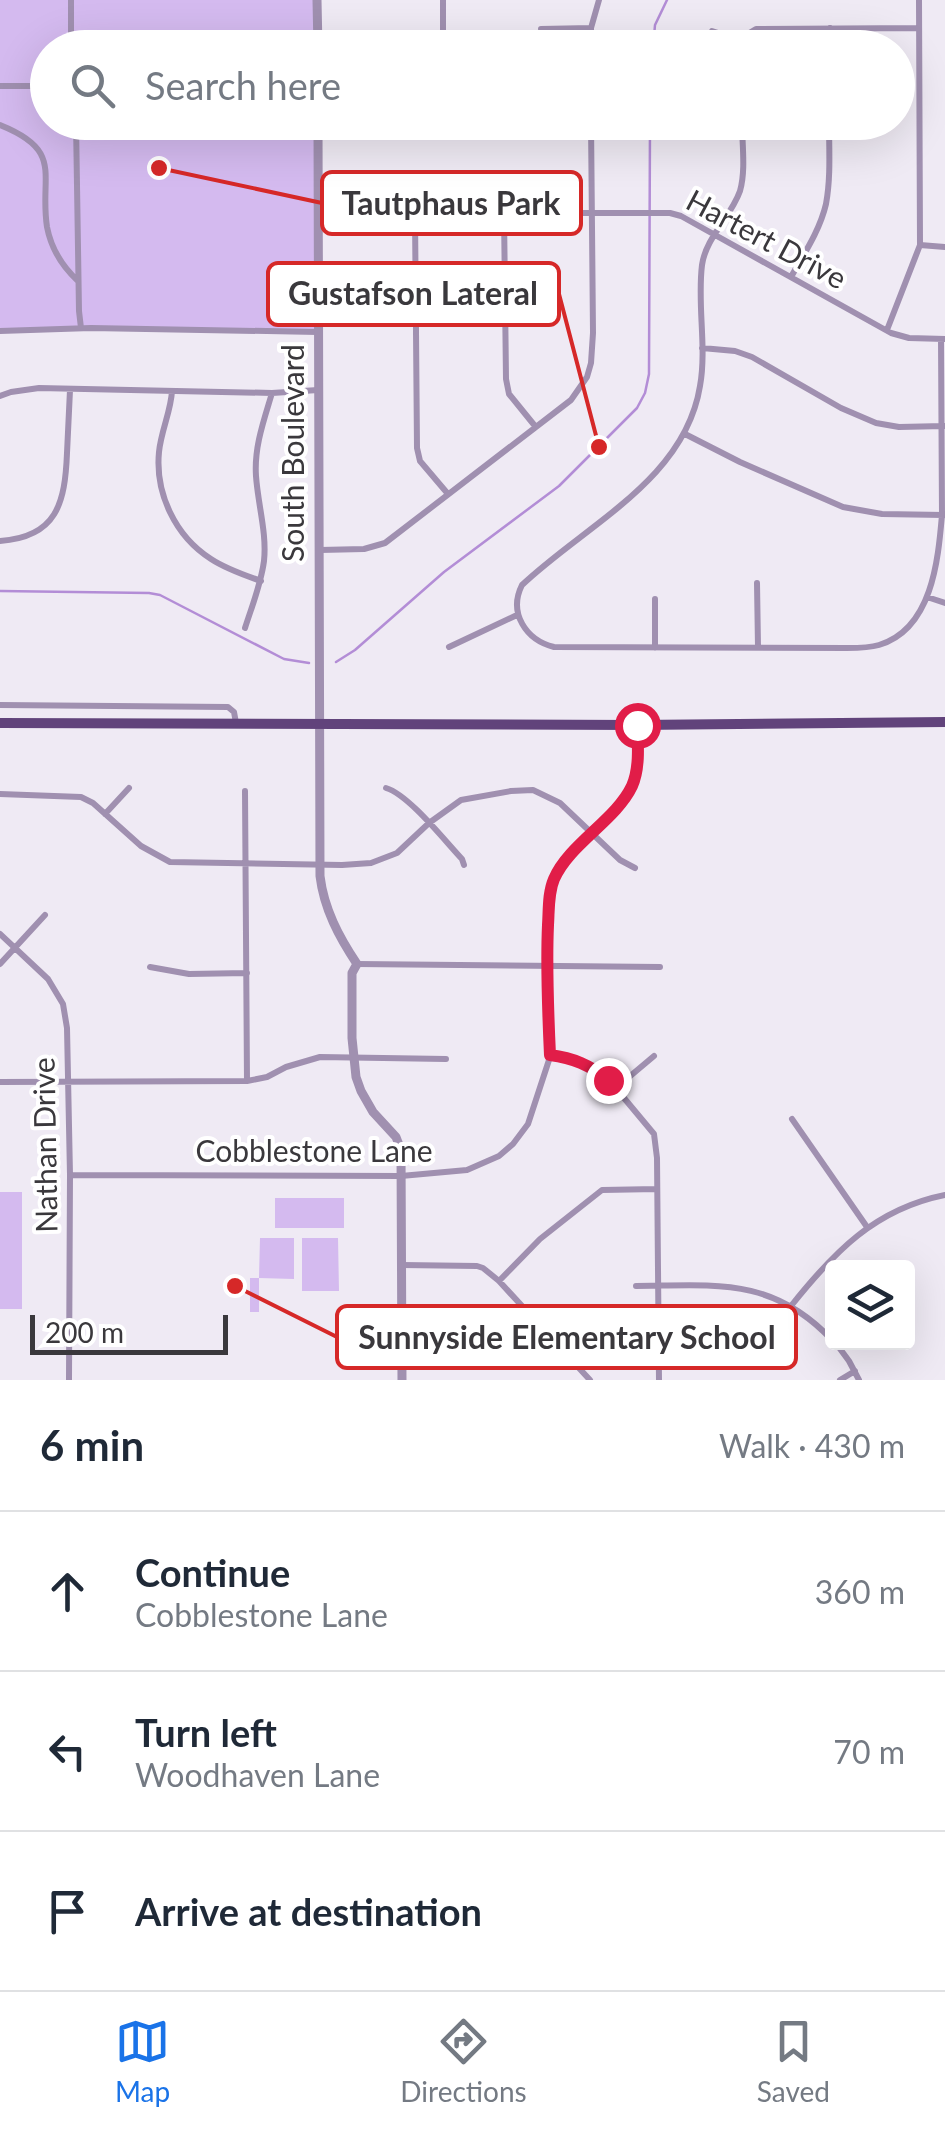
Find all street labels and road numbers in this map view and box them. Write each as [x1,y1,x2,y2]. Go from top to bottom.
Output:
street label: Hartert Drive [681,181,853,295]
street label: South Boulevard [274,344,310,562]
street label: Nathan Drive [24,1057,64,1233]
street label: Cobblestone Lane [195,1132,433,1168]

